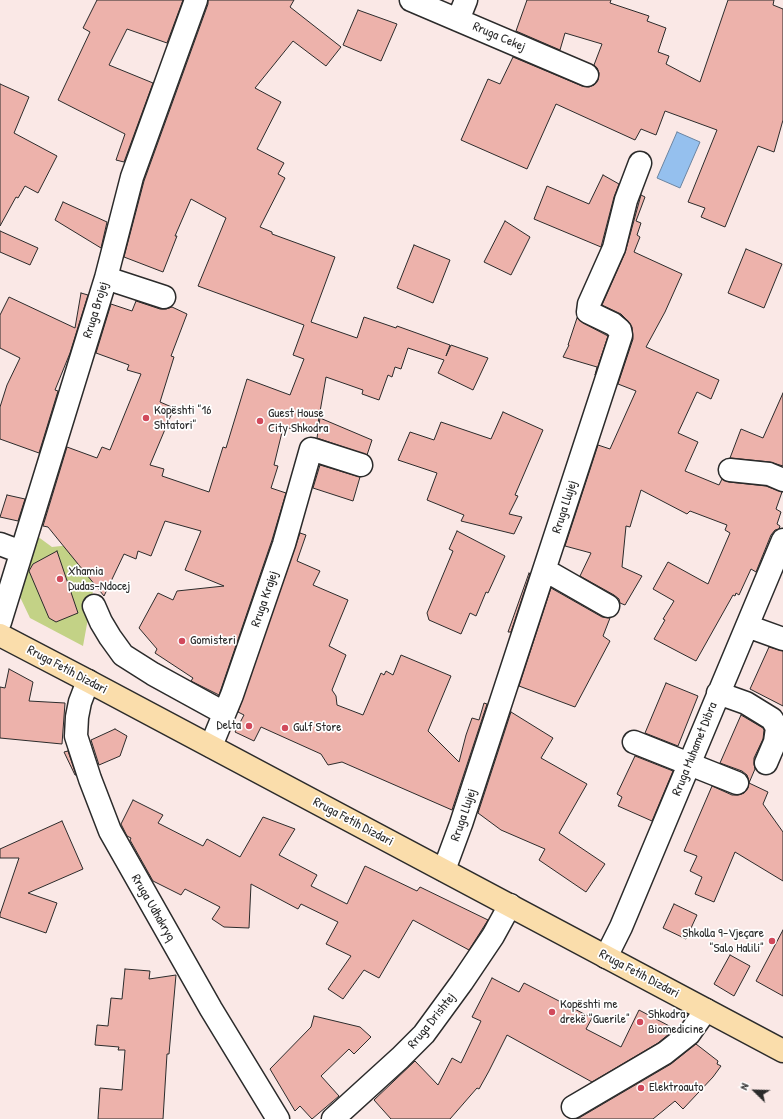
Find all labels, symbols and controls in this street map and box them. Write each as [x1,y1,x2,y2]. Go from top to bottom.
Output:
street label: Rruga Cekej [470,19,528,55]
street label: Rruga Brojej [80,280,112,340]
place label: Kopështi "16 Shtatori" [154,403,211,434]
place label: Guest House City Shkodra [268,406,328,437]
marker: Kopështi "16 Shtatori" [141,413,151,423]
marker: Guest House City Shkodra [255,416,265,426]
street label: Rruga Llujej [549,479,581,535]
place label: Xhamia Dudas-Ndocej [68,564,130,595]
street label: Rruga Krajej [248,569,282,629]
marker: Xhamia Dudas-Ndocej [55,574,65,584]
place label: Gomisteri [190,633,236,649]
marker: Gomisteri [177,636,187,646]
street label: Rruga Fetih Dizdari [24,642,110,698]
street label: Rruga Muhamet Dibra [669,700,721,798]
place label: Delta [217,718,241,734]
place label: Gulf Store [293,720,341,736]
marker: Delta [244,721,254,731]
marker: Gulf Store [280,723,290,733]
street label: Rruga Llujej [448,787,480,843]
street label: Rruga Fetih Dizdari [310,794,396,850]
street label: Rruga Udhakryq [128,872,178,944]
place label: Shkolla 9-Vjeçare "Salo Halili" [682,926,764,957]
marker: Shkolla 9-Vjeçare "Salo Halili" [767,936,777,946]
street label: Rruga Fetih Dizdari [596,946,682,1002]
street label: Rruga Drishtej [405,990,459,1052]
place label: Kopështi me drekë "Guerile" [560,997,630,1028]
marker: Kopështi me drekë "Guerile" [547,1007,557,1017]
place label: Shkodra Biomedicine [648,1007,704,1038]
marker: Shkodra Biomedicine [635,1017,645,1027]
north arrow [735,1071,775,1111]
place label: Elektroauto [649,1080,703,1096]
text: N [736,1081,752,1092]
marker: Elektroauto [636,1083,646,1093]

